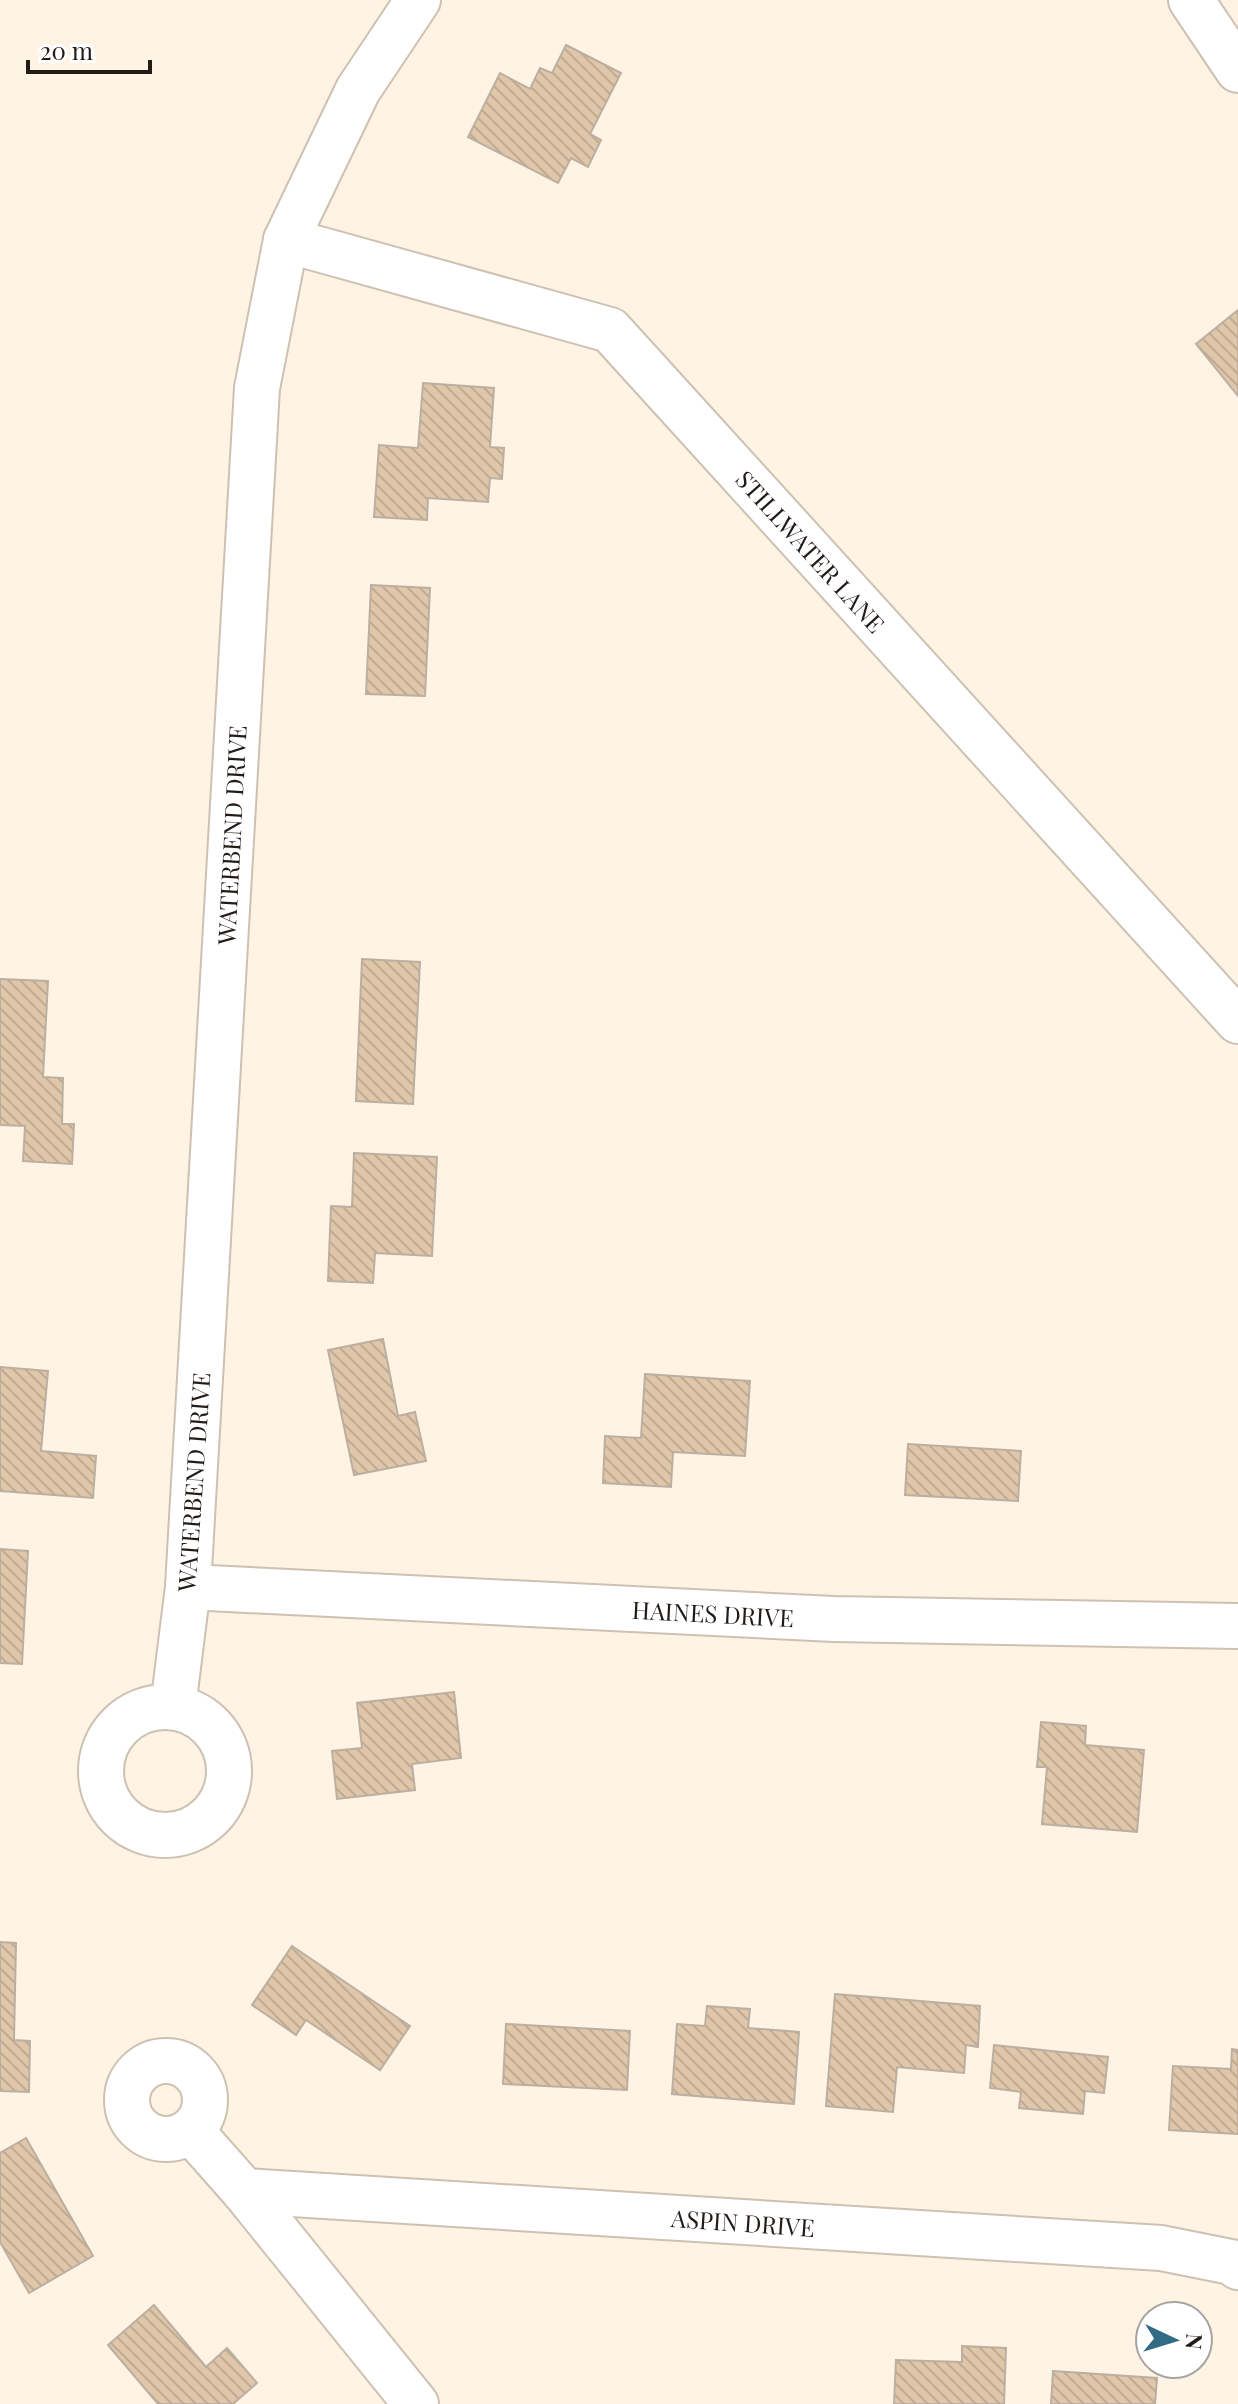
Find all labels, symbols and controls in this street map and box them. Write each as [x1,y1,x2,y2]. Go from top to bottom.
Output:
scale bar [28,24,150,74]
text: 20 m [40,34,93,66]
street label: STILLWATER LANE [730,463,892,639]
street label: WATERBEND DRIVE [209,725,253,946]
street label: WATERBEND DRIVE [169,1371,217,1594]
street label: HAINES DRIVE [631,1593,795,1633]
street label: ASPIN DRIVE [669,2201,816,2243]
north arrow [1134,2300,1214,2380]
text: N [1179,2332,1210,2351]

